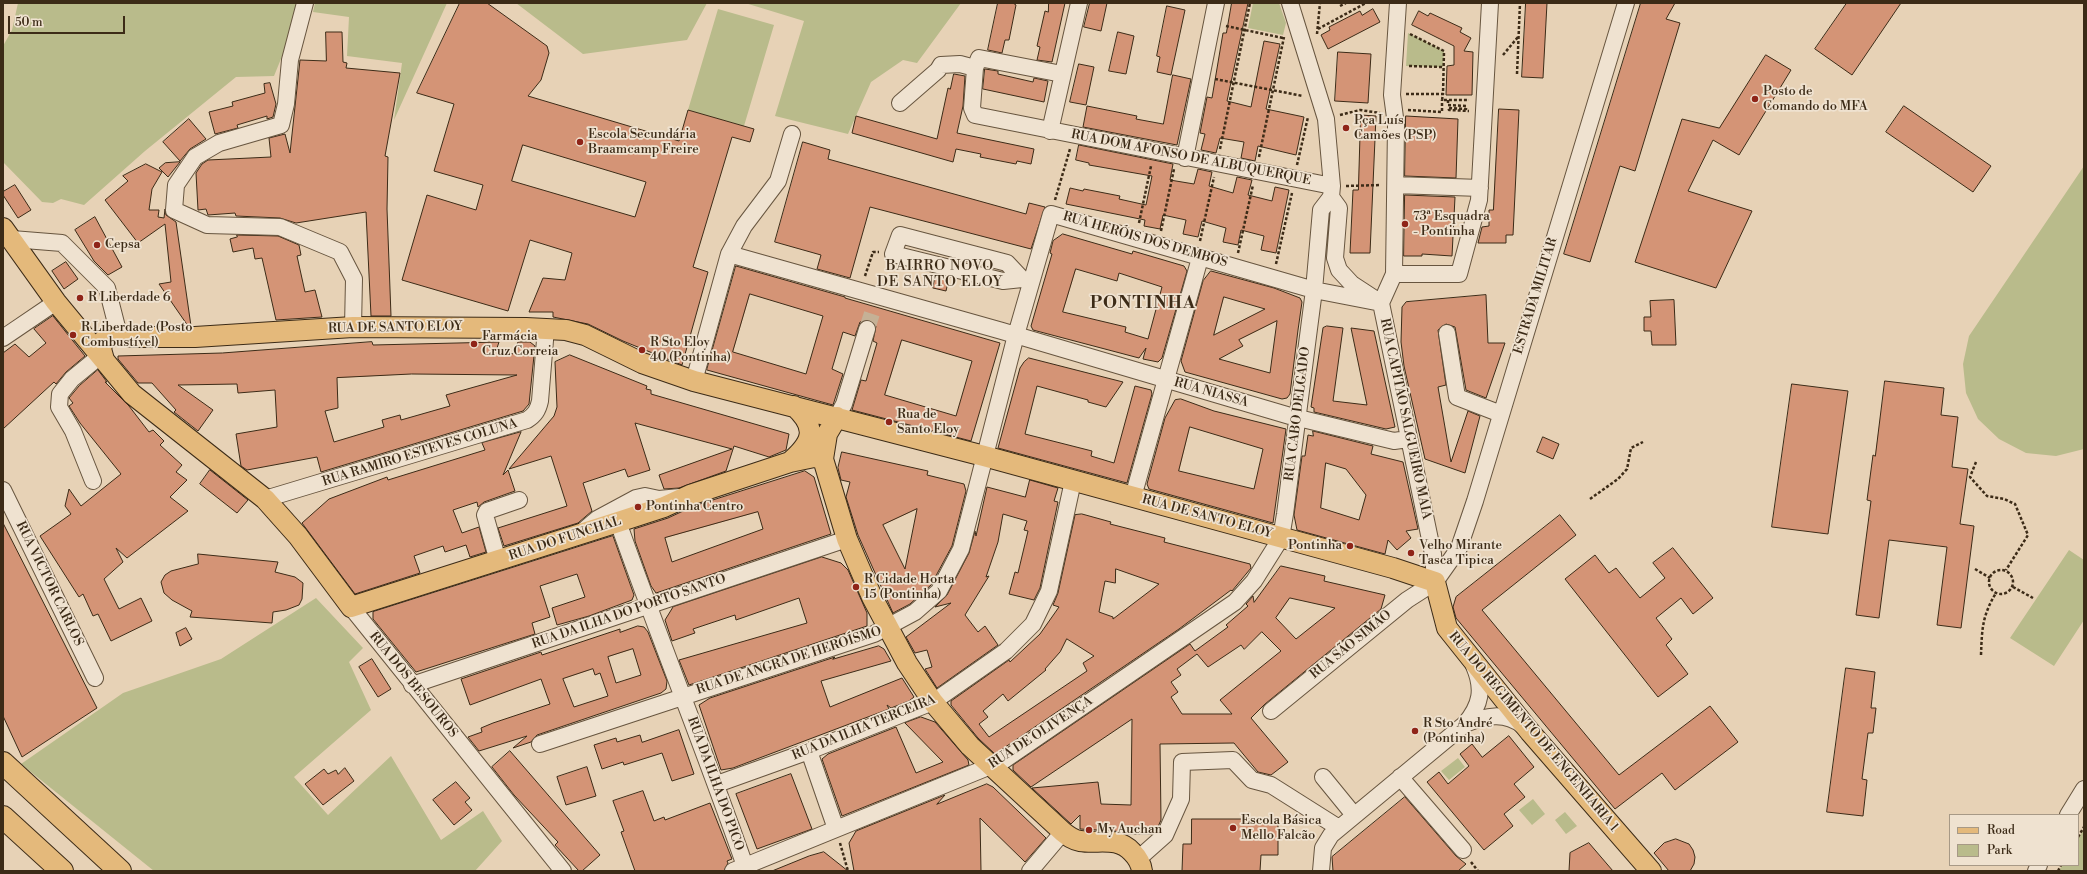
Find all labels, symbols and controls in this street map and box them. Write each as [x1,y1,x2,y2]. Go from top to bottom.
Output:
scale bar [10,8,127,34]
text: 50 m [15,15,43,30]
place label: Posto de Comando do MFA [1763,84,1868,115]
marker: Posto de Comando do MFA [1750,94,1760,104]
place label: Pça Luís Camões (PSP) [1354,113,1436,144]
marker: Pça Luís Camões (PSP) [1341,123,1351,133]
place label: Escola Secundária Braamcamp Freire [588,127,699,158]
street label: RUA DOM AFONSO DE ALBUQUERQUE [1070,127,1312,189]
marker: Escola Secundária Braamcamp Freire [575,137,585,147]
street label: RUA HERÓIS DOS DEMBOS [1061,209,1229,271]
place label: 73ª Esquadra - Pontinha [1413,209,1490,240]
marker: 73ª Esquadra - Pontinha [1400,219,1410,229]
street label: ESTRADA MILITAR [1511,236,1561,356]
place label: Cepsa [105,237,140,253]
marker: Cepsa [92,240,102,250]
district label: BAIRRO NOVO DE SANTO ELOY [877,259,1003,292]
place label: R Liberdade 6 [88,290,171,306]
marker: R Liberdade 6 [75,293,85,303]
district label: PONTINHA [1090,294,1196,314]
street label: RUA CAPITÃO SALGUEIRO MAIA [1376,317,1434,521]
street label: RUA DE SANTO ELOY [328,319,462,337]
place label: R Liberdade (Posto Combustível) [81,320,193,351]
place label: Farmácia Cruz Correia [482,329,558,360]
marker: R Liberdade (Posto Combustível) [68,330,78,340]
place label: R Sto Eloy 40 (Pontinha) [650,335,731,366]
marker: Farmácia Cruz Correia [469,339,479,349]
marker: R Sto Eloy 40 (Pontinha) [637,345,647,355]
street label: RUA CABO DELGADO [1282,346,1314,482]
street label: RUA NIASSA [1172,375,1250,411]
place label: Rua de Santo Eloy [897,407,959,438]
street label: RUA RAMIRO ESTEVES COLUNA [321,416,519,490]
marker: Rua de Santo Eloy [884,417,894,427]
street label: RUA DE SANTO ELOY [1140,492,1274,542]
place label: Pontinha Centro [646,499,743,515]
marker: Pontinha Centro [633,502,643,512]
street label: RUA DO FUNCHAL [507,514,623,564]
street label: RUA VICTOR CARLOS [12,519,86,649]
place label: Pontinha [1288,538,1342,554]
place label: Velho Mirante Tasca Tipica [1419,538,1502,569]
marker: Pontinha [1345,541,1355,551]
marker: Velho Mirante Tasca Tipica [1406,548,1416,558]
street label: RUA DA ILHA DO PORTO SANTO [530,571,728,653]
place label: R Cidade Horta 15 (Pontinha) [864,572,955,603]
marker: R Cidade Horta 15 (Pontinha) [851,582,861,592]
street label: RUA SÃO SIMÃO [1307,607,1395,683]
street label: RUA DE ANGRA DE HEROÍSMO [694,624,884,698]
street label: RUA DOS BESOUROS [365,629,461,741]
street label: RUA DO REGIMENTO DE ENGENHARIA 1 [1445,629,1621,835]
street label: RUA DA ILHA TERCEIRA [790,692,938,764]
street label: RUA DE OLIVENÇA [986,694,1096,772]
street label: RUA DA ILHA DO PICO [683,715,747,853]
place label: R Sto André (Pontinha) [1423,716,1493,747]
marker: R Sto André (Pontinha) [1410,726,1420,736]
place label: Escola Básica Mello Falcão [1241,813,1321,844]
legend [1949,814,2079,866]
place label: My Auchan [1097,822,1162,838]
marker: Escola Básica Mello Falcão [1228,823,1238,833]
text: Road [1987,823,2015,838]
marker: My Auchan [1084,825,1094,835]
text: Park [1987,843,2012,858]

